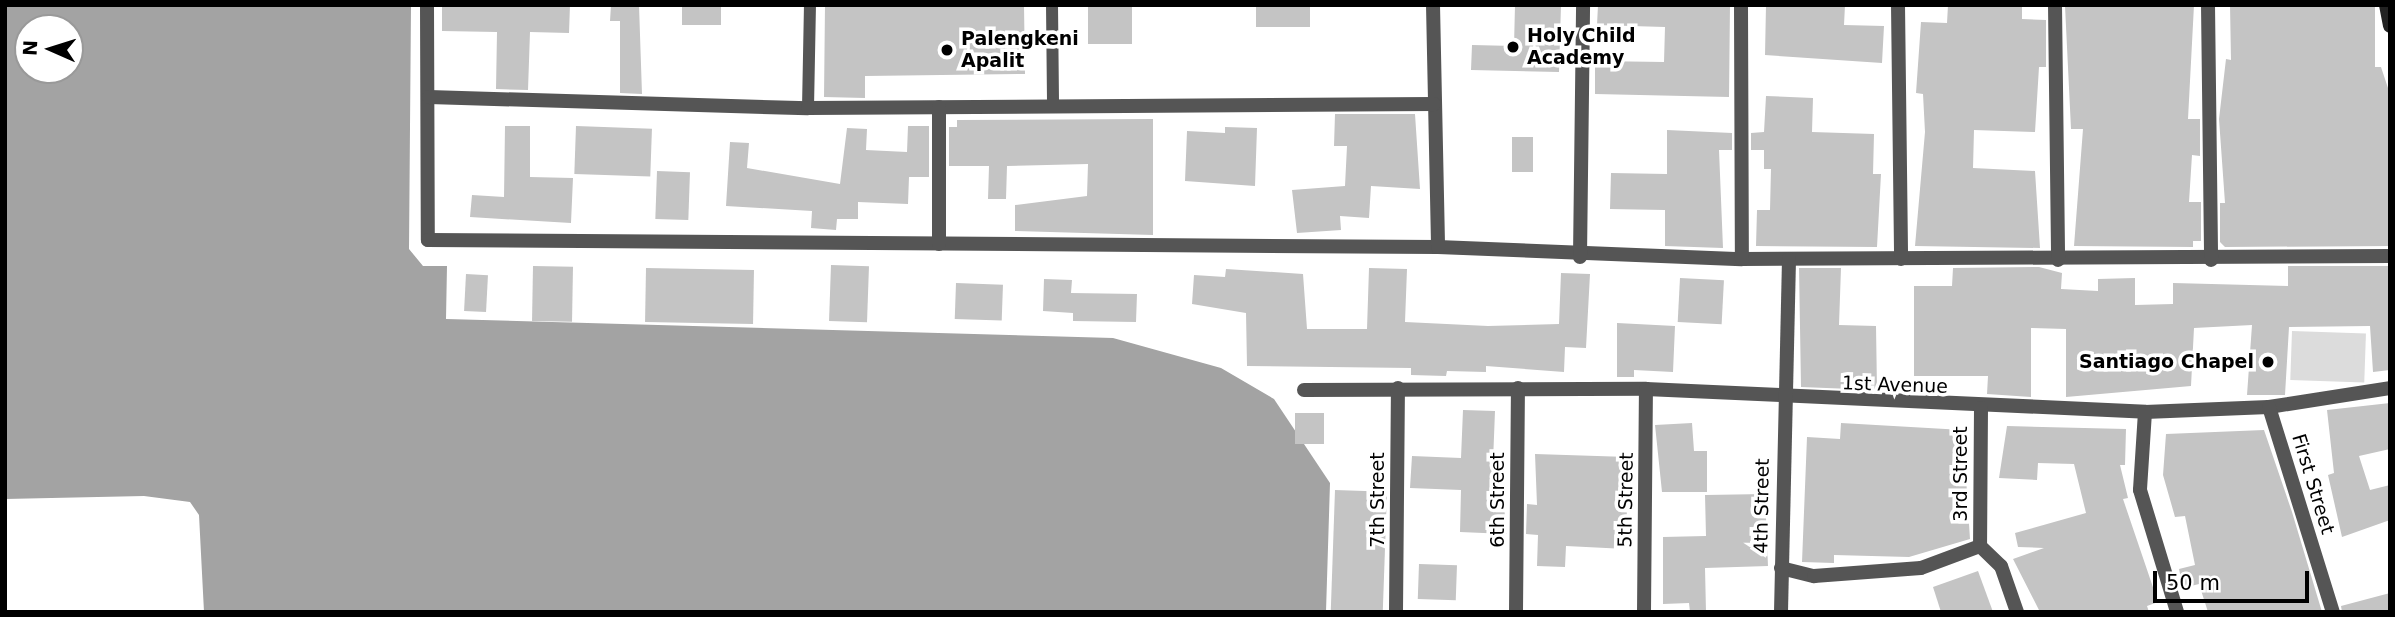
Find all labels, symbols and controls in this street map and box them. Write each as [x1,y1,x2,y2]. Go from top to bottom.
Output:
north arrow [14,14,84,84]
place label: Holy Child Academy [1527,25,1636,69]
place label: Palengkeni Apalit [961,28,1079,72]
text: N [19,39,41,57]
marker: Holy Child Academy [1505,39,1521,55]
marker: Palengkeni Apalit [939,42,955,58]
place label: Santiago Chapel [2079,351,2254,373]
marker: Santiago Chapel [2260,354,2276,370]
street label: 1st Avenue [1842,372,1948,398]
street label: 3rd Street [1950,426,1972,522]
street label: First Street [2287,431,2339,537]
street label: 7th Street [1367,452,1389,548]
street label: 6th Street [1487,452,1509,548]
street label: 5th Street [1614,452,1638,548]
street label: 4th Street [1750,458,1774,554]
scale bar [2157,558,2313,602]
text: 50 m [2166,571,2220,595]

